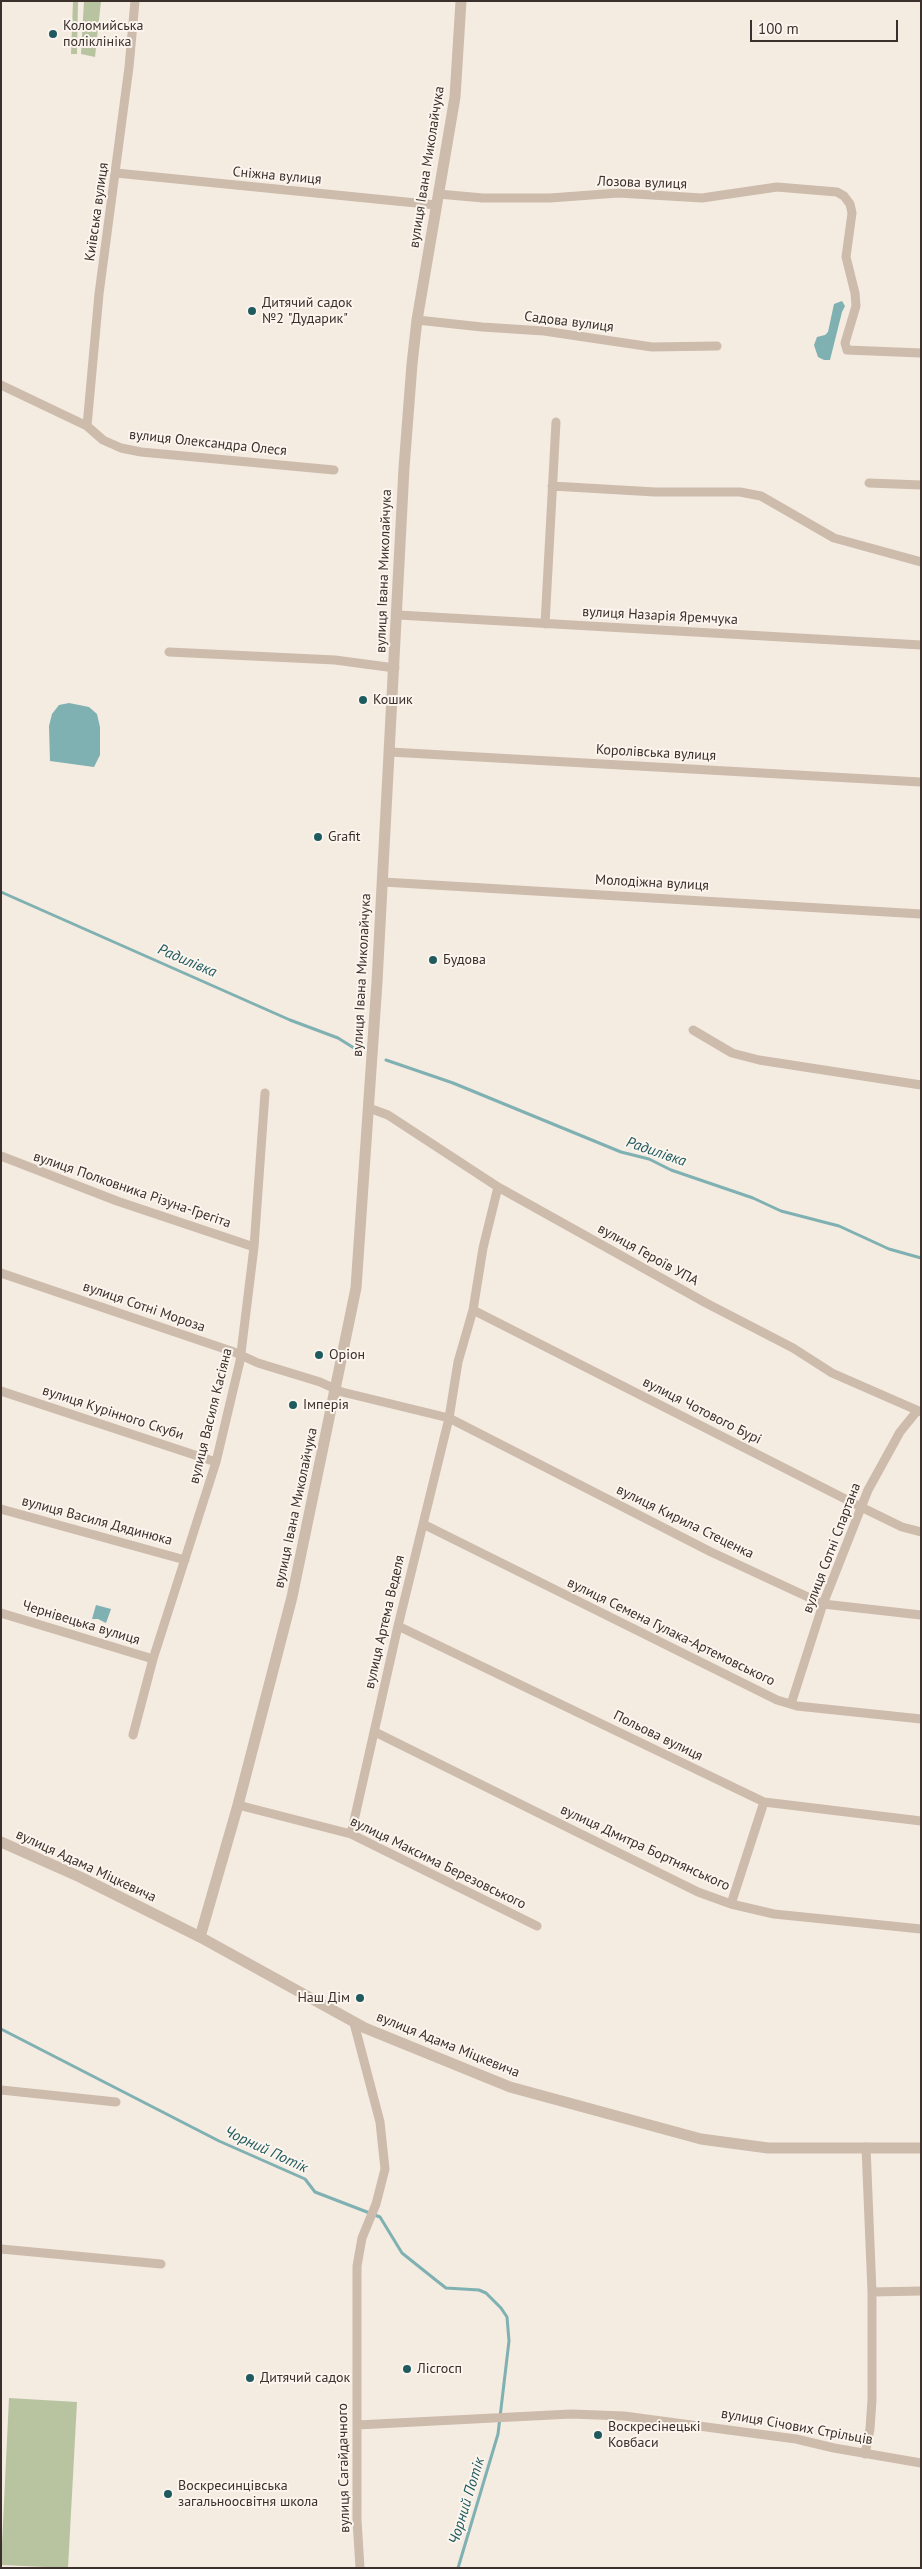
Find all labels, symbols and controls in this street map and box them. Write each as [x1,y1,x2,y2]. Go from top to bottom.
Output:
scale bar [752,10,900,42]
place label: Коломийська поліклініка [63,18,143,50]
text: 100 m [758,19,799,38]
marker: Коломийська поліклініка [47,28,59,40]
street label: вулиця Івана Миколайчука [406,85,448,249]
street label: Київська вулиця [82,162,112,262]
street label: Сніжна вулиця [232,164,322,188]
street label: Лозова вулиця [597,173,687,193]
place label: Дитячий садок №2 "Дударик" [262,295,352,328]
marker: Дитячий садок №2 "Дударик" [246,305,258,317]
street label: Садова вулиця [523,308,615,336]
street label: вулиця Олександра Олеся [128,426,288,460]
street label: вулиця Івана Миколайчука [373,489,395,653]
street label: вулиця Назарія Яремчука [582,604,738,628]
place label: Кошик [373,692,413,708]
marker: Кошик [357,694,369,706]
street label: Королівська вулиця [595,741,717,765]
place label: Grafit [328,829,361,845]
marker: Grafit [312,831,324,843]
street label: Молодіжна вулиця [595,872,709,894]
street label: вулиця Івана Миколайчука [349,893,375,1057]
water label: Радилівка [155,941,219,981]
place label: Будова [443,952,486,968]
marker: Будова [427,954,439,966]
water label: Радилівка [624,1133,688,1171]
street label: вулиця Полковника Різуна-Грегіта [31,1148,233,1232]
street label: вулиця Героїв УПА [595,1220,701,1290]
street label: вулиця Сотні Мороза [81,1278,207,1336]
street label: вулиця Василя Касіяна [186,1346,236,1486]
place label: Оріон [329,1347,365,1363]
marker: Оріон [313,1349,325,1361]
street label: вулиця Чотового Бурі [640,1374,764,1448]
street label: вулиця Курінного Скуби [40,1382,186,1444]
place label: Імперія [303,1397,349,1413]
marker: Імперія [287,1399,299,1411]
street label: вулиця Івана Миколайчука [271,1426,321,1590]
street label: вулиця Сотні Спартана [799,1480,865,1616]
street label: вулиця Кирила Стеценка [614,1481,756,1563]
street label: вулиця Василя Дядинюка [20,1493,174,1549]
street label: вулиця Артема Веделя [361,1553,409,1691]
street label: вулиця Семена Гулака-Артемовського [564,1574,778,1690]
street label: Чернівецька вулиця [20,1597,142,1649]
street label: Польова вулиця [610,1707,706,1765]
street label: вулиця Дмитра Бортнянського [558,1801,732,1895]
street label: вулиця Максима Березовського [347,1813,529,1913]
street label: вулиця Адама Міцкевича [13,1826,159,1906]
place label: Наш Дім [297,1990,350,2006]
marker: Наш Дім [354,1992,366,2004]
street label: вулиця Адама Міцкевича [374,2009,522,2081]
water label: Чорний Потік [221,2123,311,2177]
place label: Лісгосп [417,2361,462,2377]
marker: Лісгосп [401,2363,413,2375]
place label: Дитячий садок [260,2370,350,2386]
marker: Дитячий садок [244,2372,256,2384]
street label: вулиця Сагайдачного [334,2403,354,2533]
street label: вулиця Січових Стрільців [720,2405,874,2449]
place label: Воскресінецькі Ковбаси [608,2419,701,2452]
marker: Воскресінецькі Ковбаси [592,2429,604,2441]
water label: Чорний Потік [445,2455,489,2547]
place label: Воскресинцівська загальноосвітня школа [178,2478,318,2510]
marker: Воскресинцівська загальноосвітня школа [162,2488,174,2500]

